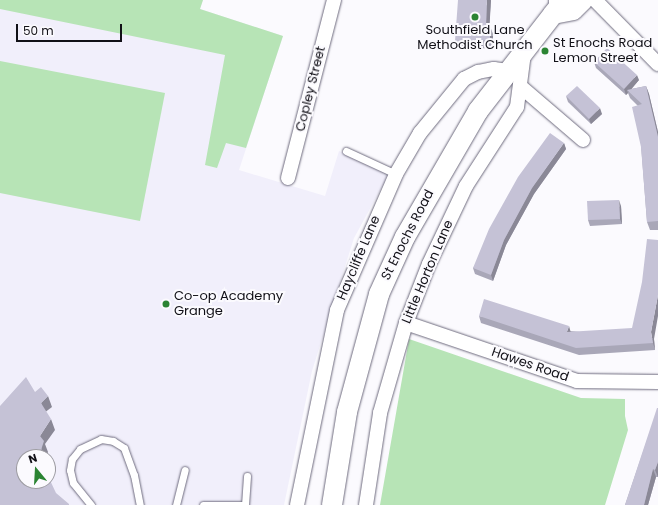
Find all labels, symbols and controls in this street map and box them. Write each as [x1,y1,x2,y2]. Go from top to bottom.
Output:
marker: Southfield Lane Methodist Church [470,12,480,22]
scale bar [18,16,124,42]
text: 50 m [23,22,54,39]
place label: Southfield Lane Methodist Church [417,23,533,54]
place label: St Enochs Road Lemon Street [553,36,652,67]
street label: Copley Street [293,45,329,133]
marker: St Enochs Road Lemon Street [540,46,550,56]
street label: St Enochs Road [378,187,438,283]
street label: Haycliffe Lane [334,213,384,303]
street label: Little Horton Lane [399,218,457,326]
place label: Co-op Academy Grange [174,289,283,320]
marker: Co-op Academy Grange [161,299,171,309]
street label: Hawes Road [489,345,571,385]
north arrow [16,449,56,489]
text: N [26,450,39,467]

